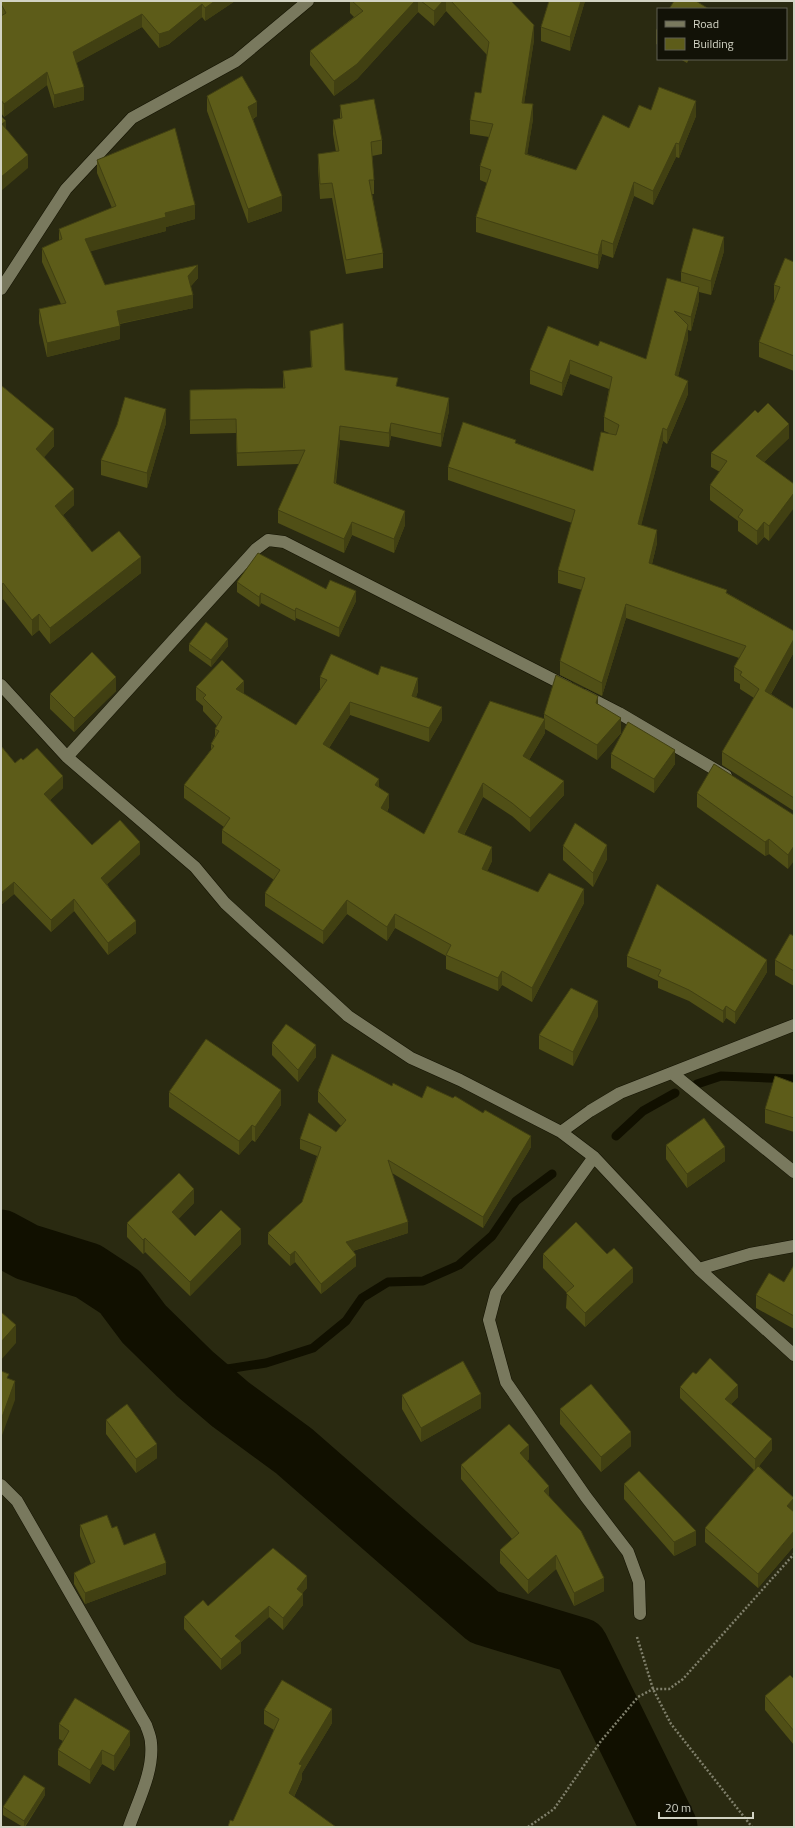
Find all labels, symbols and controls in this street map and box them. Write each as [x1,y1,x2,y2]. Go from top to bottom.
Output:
legend [657,8,787,60]
text: Road [693,14,719,33]
text: Building [693,34,734,53]
scale bar [659,1794,753,1820]
text: 20 m [665,1798,691,1817]

